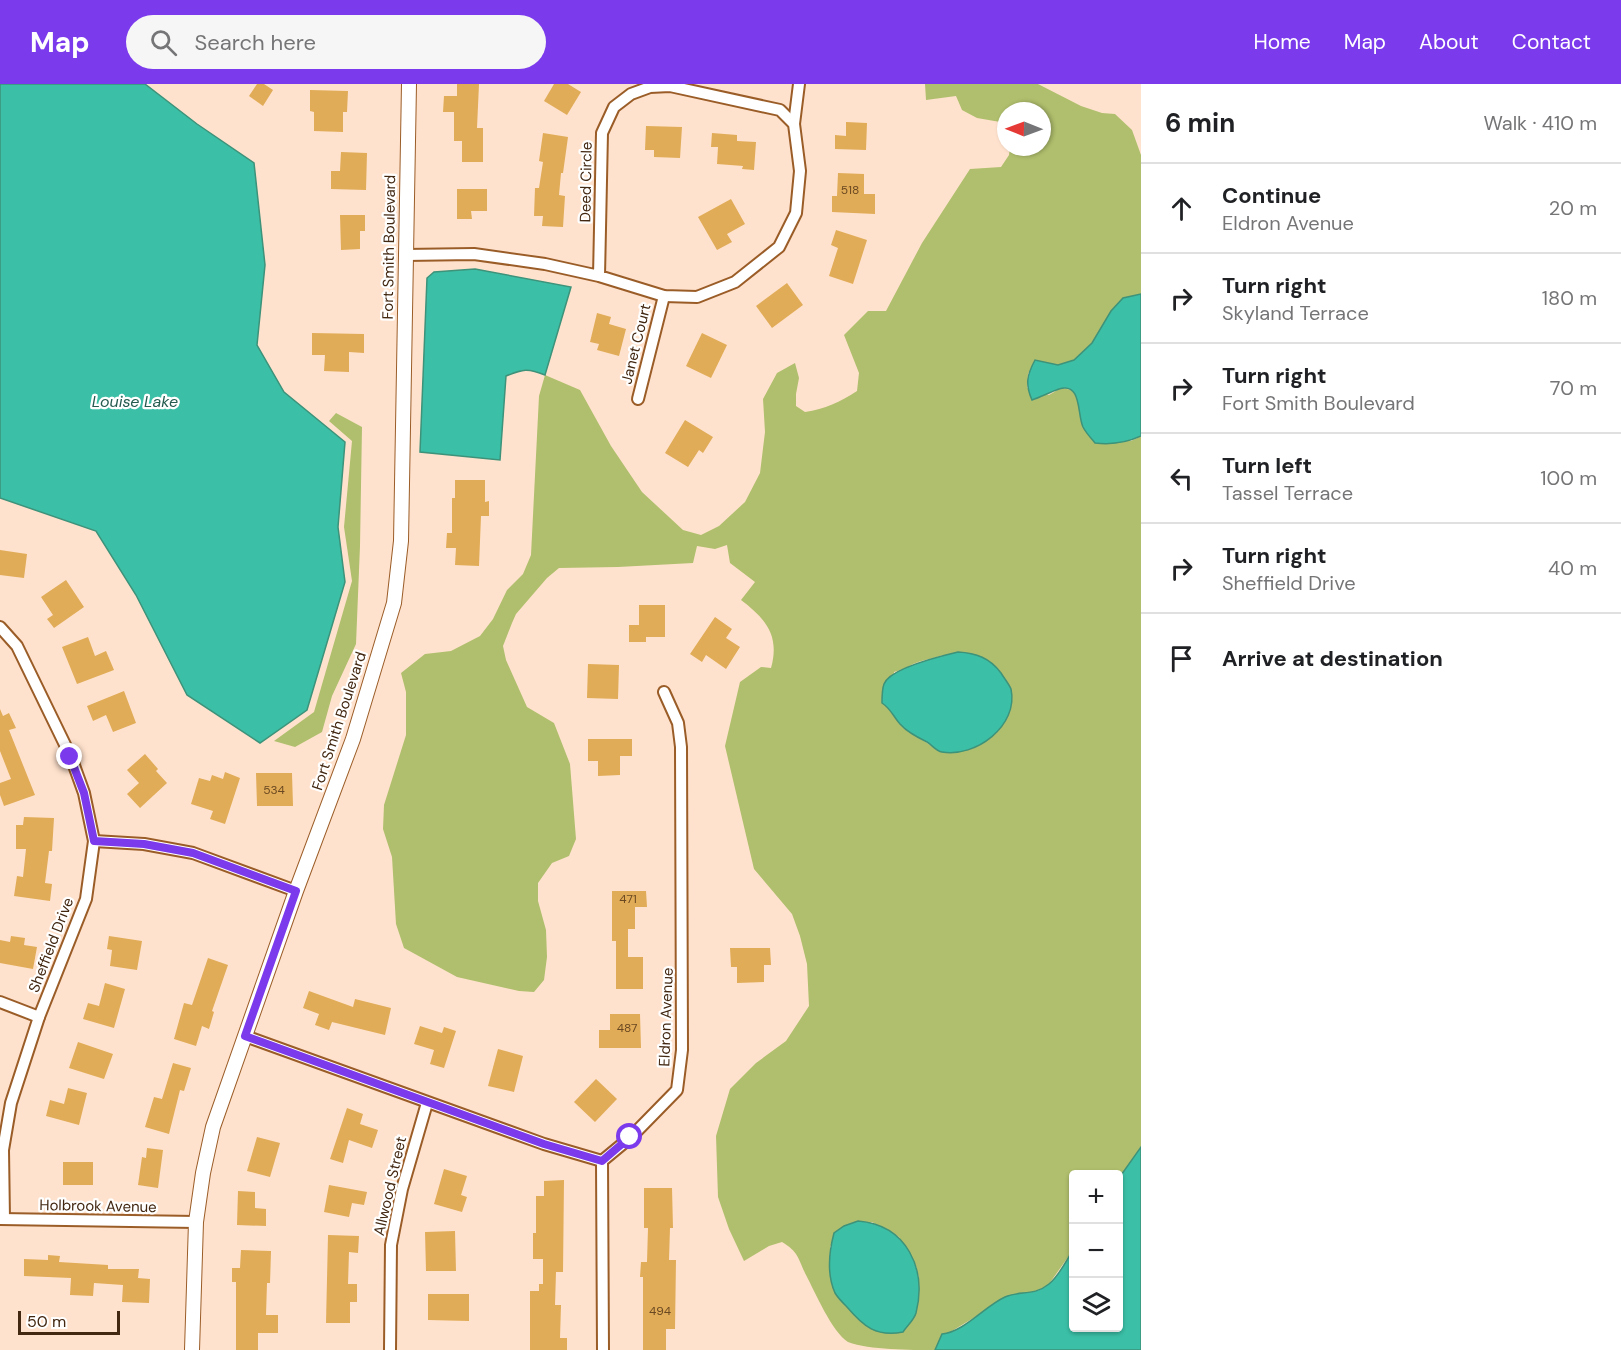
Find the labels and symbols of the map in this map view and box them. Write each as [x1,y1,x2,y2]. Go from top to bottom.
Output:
north arrow [997,102,1051,156]
street label: Deed Circle [575,141,597,223]
street label: Fort Smith Boulevard [378,175,400,319]
house number: 518 [841,182,859,198]
street label: Janet Court [616,302,656,386]
water label: Louise Lake [92,391,178,412]
street label: Fort Smith Boulevard [307,649,371,793]
route end [56,743,82,769]
house number: 534 [263,782,285,798]
house number: 471 [619,891,637,907]
street label: Sheffield Drive [24,895,78,995]
street label: Eldron Avenue [654,967,678,1067]
house number: 487 [617,1020,637,1036]
route start [616,1123,642,1149]
street label: Allwood Street [369,1134,411,1238]
street label: Holbrook Avenue [39,1195,157,1217]
house number: 494 [649,1303,671,1319]
scale bar [18,1308,120,1336]

